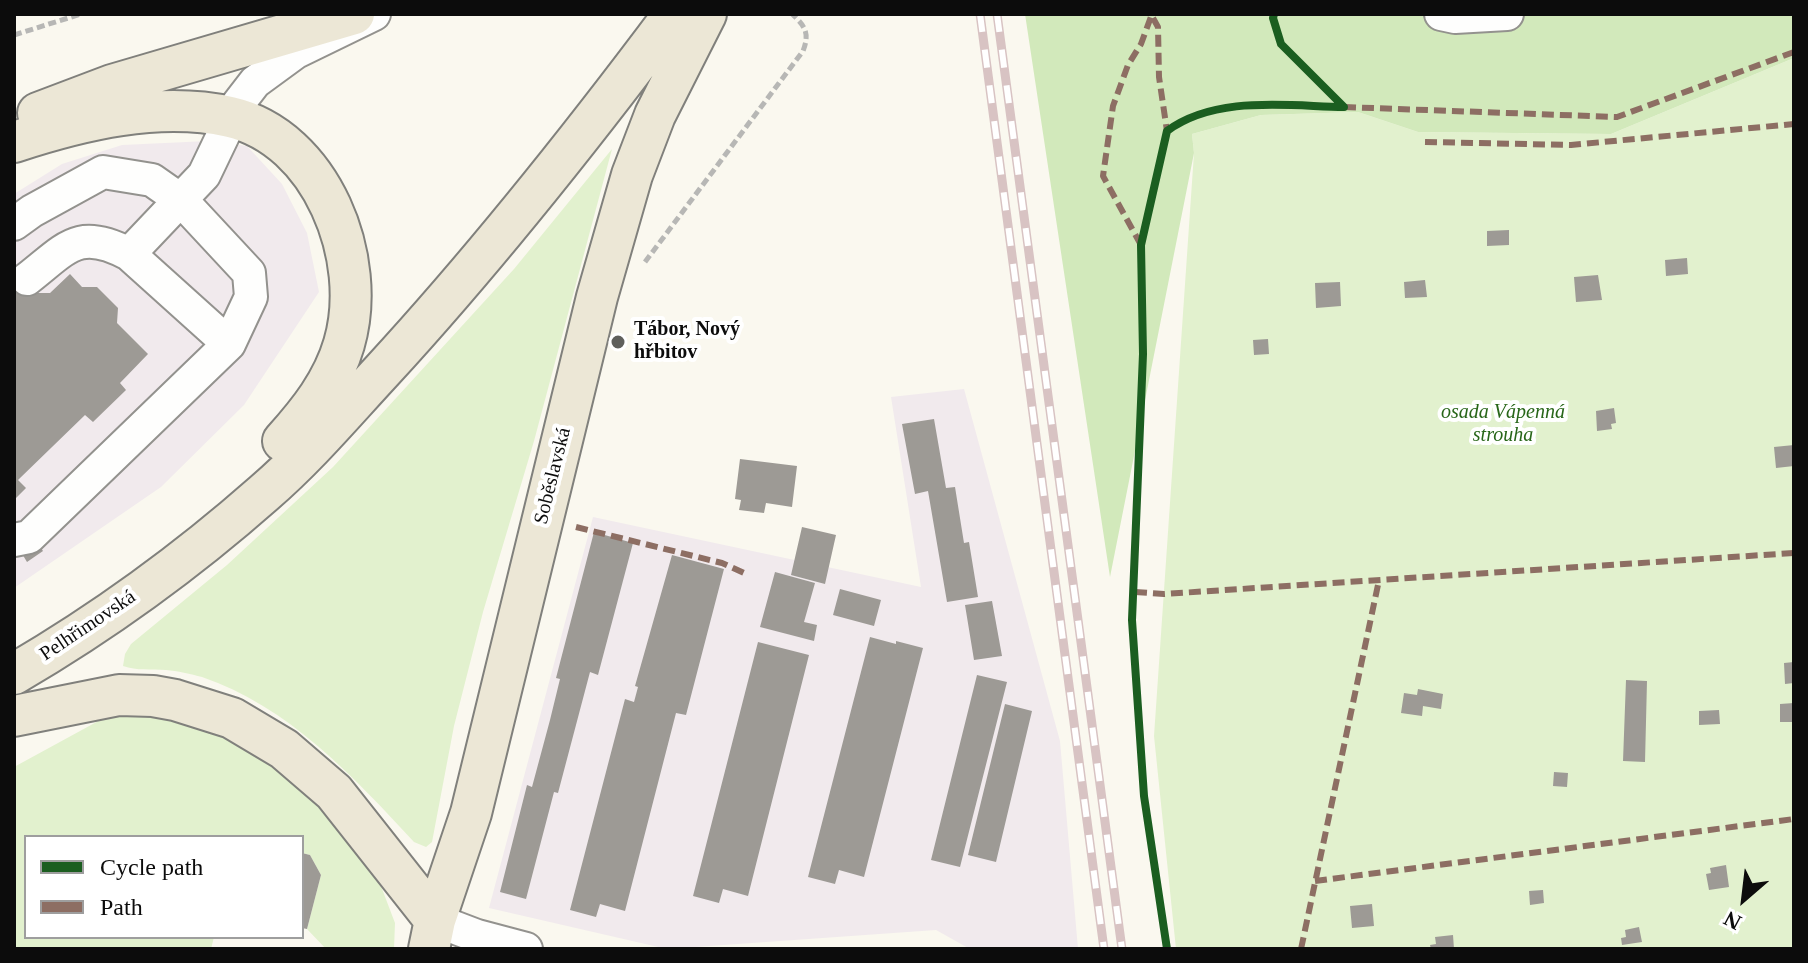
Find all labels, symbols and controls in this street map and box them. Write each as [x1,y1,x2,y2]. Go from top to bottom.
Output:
place label: Tábor, Nový hřbitov [634,318,740,365]
marker: Tábor, Nový hřbitov [609,333,627,351]
park label: osada Vápenná strouha [1441,401,1565,448]
street label: Soběslavská [529,425,577,527]
street label: Pelhřimovská [36,585,140,667]
legend [24,835,304,939]
text: Cycle path [100,854,203,880]
north arrow [1704,859,1784,939]
text: Path [100,894,143,920]
text: N [1720,906,1745,935]

